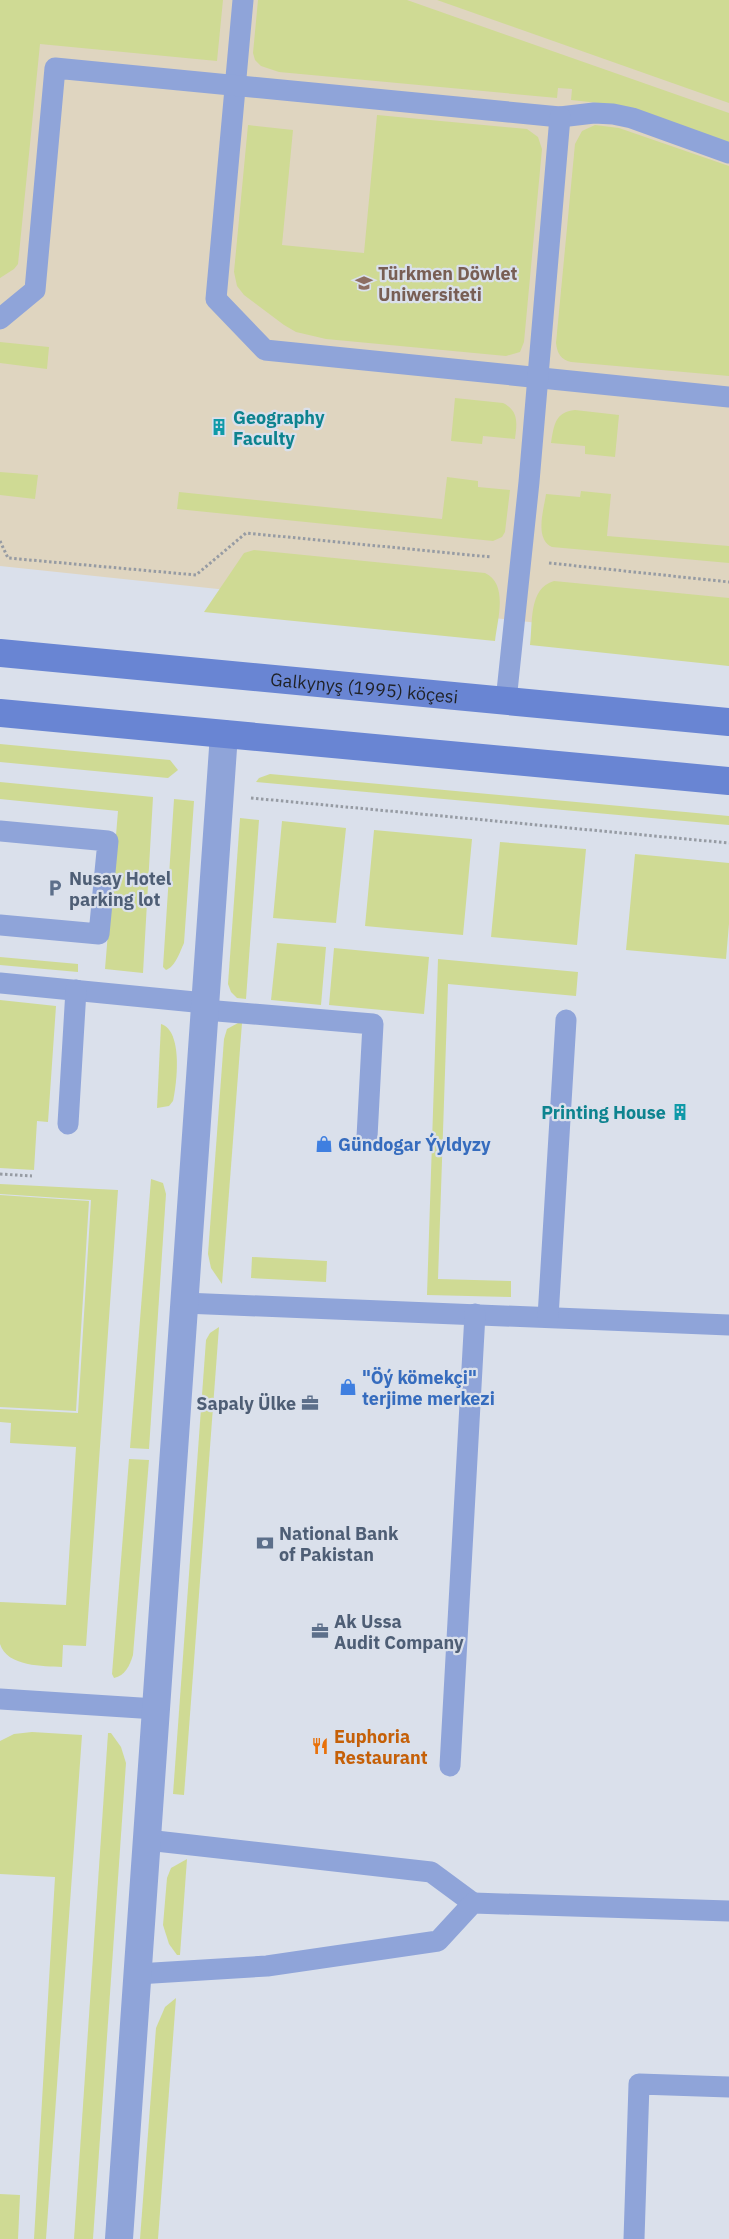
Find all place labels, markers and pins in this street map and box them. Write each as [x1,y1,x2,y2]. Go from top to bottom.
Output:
place label: Türkmen Döwlet Uniwersiteti [378,262,517,306]
school or university icon: Türkmen Döwlet Uniwersiteti [354,273,374,293]
place label: Geography Faculty [233,406,325,450]
building icon: Geography Faculty [209,417,229,437]
place label: Nusay Hotel parking lot [69,867,172,911]
parking icon: Nusay Hotel parking lot [45,878,65,898]
place label: Printing House [541,1101,666,1124]
building icon: Printing House [670,1102,690,1122]
place label: Gündogar Ýyldyzy [338,1132,491,1156]
shop icon: Gündogar Ýyldyzy [314,1134,334,1154]
place label: "Öý kömekçi" terjime merkezi [362,1366,495,1410]
shop icon: "Öý kömekçi" terjime merkezi [338,1377,358,1397]
place label: Sapaly Ülke [196,1392,296,1415]
office icon: Sapaly Ülke [300,1393,320,1413]
place label: National Bank of Pakistan [279,1522,399,1566]
bank icon: National Bank of Pakistan [255,1533,275,1553]
place label: Ak Ussa Audit Company [334,1610,464,1654]
office icon: Ak Ussa Audit Company [310,1621,330,1641]
place label: Euphoria Restaurant [334,1725,428,1769]
restaurant icon: Euphoria Restaurant [310,1736,330,1756]

